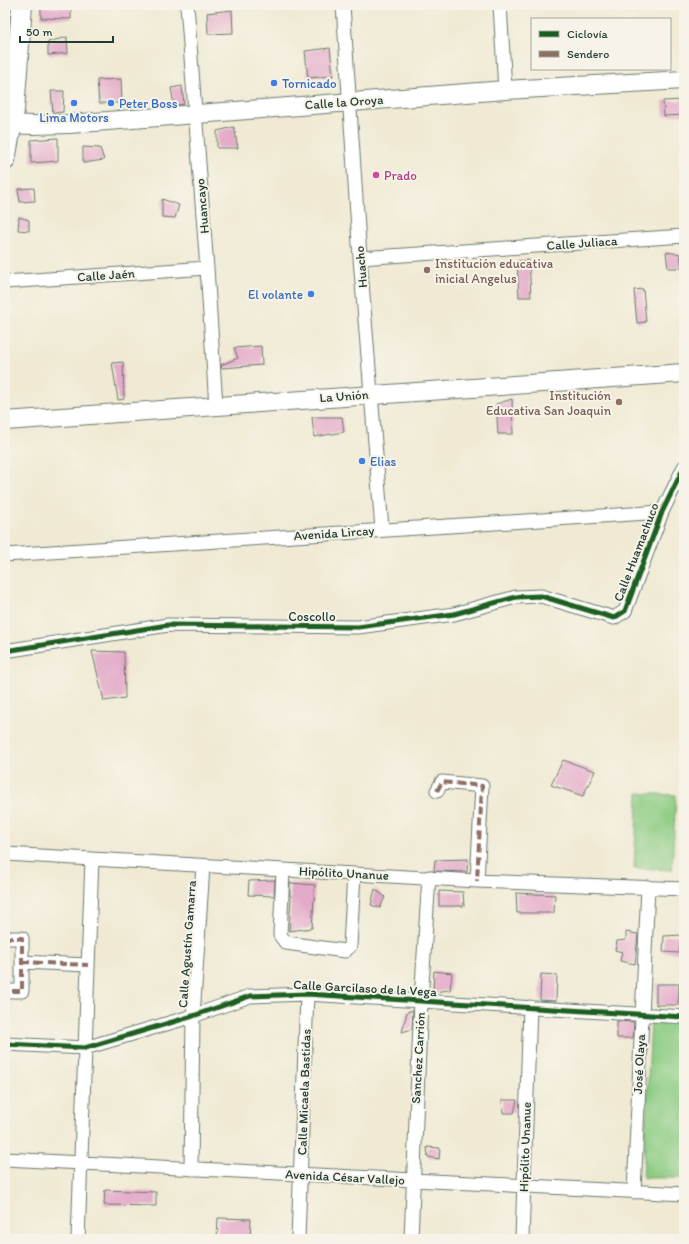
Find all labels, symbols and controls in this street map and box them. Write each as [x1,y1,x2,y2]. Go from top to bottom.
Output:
scale bar [20,18,113,44]
legend [531,18,671,70]
text: 50 m [26,25,52,39]
text: Ciclovía [567,27,609,41]
text: Sendero [567,47,609,61]
place label: Tornicado [282,76,337,91]
marker: Tornicado [269,78,279,88]
street label: Calle la Oroya [304,92,384,112]
place label: Peter Boss [119,96,178,111]
marker: Lima Motors [69,98,79,108]
marker: Peter Boss [106,98,116,108]
place label: Lima Motors [39,110,109,125]
place label: Prado [384,168,417,183]
marker: Prado [371,170,381,180]
street label: Huancayo [192,177,212,234]
street label: Calle Juliaca [546,233,618,253]
street label: Huacho [352,245,370,289]
place label: Institución educativa inicial Angelus [435,256,554,286]
street label: Calle Jaén [77,265,136,285]
marker: Institución educativa inicial Angelus [422,265,432,275]
place label: El volante [248,287,303,302]
marker: El volante [306,289,316,299]
street label: La Unión [319,387,369,405]
place label: Institución Educativa San Joaquin [486,388,612,418]
marker: Institución Educativa San Joaquin [614,397,624,407]
place label: Elias [370,454,397,469]
marker: Elias [357,456,367,466]
street label: Calle Huamachuco [610,500,662,604]
street label: Avenida Lircay [293,523,375,543]
street label: Coscollo [288,609,336,624]
street label: Hipólito Unanue [299,863,389,883]
street label: Calle Agustín Gamarra [175,879,199,1008]
street label: Calle Garcilaso de la Vega [293,977,437,999]
street label: Sanchez Carrión [408,1011,428,1104]
street label: Calle Micaela Bastidas [294,1028,314,1156]
street label: José Olaya [630,1033,648,1094]
street label: Hipólito Unanue [516,1102,534,1192]
street label: Avenida César Vallejo [285,1166,406,1188]

